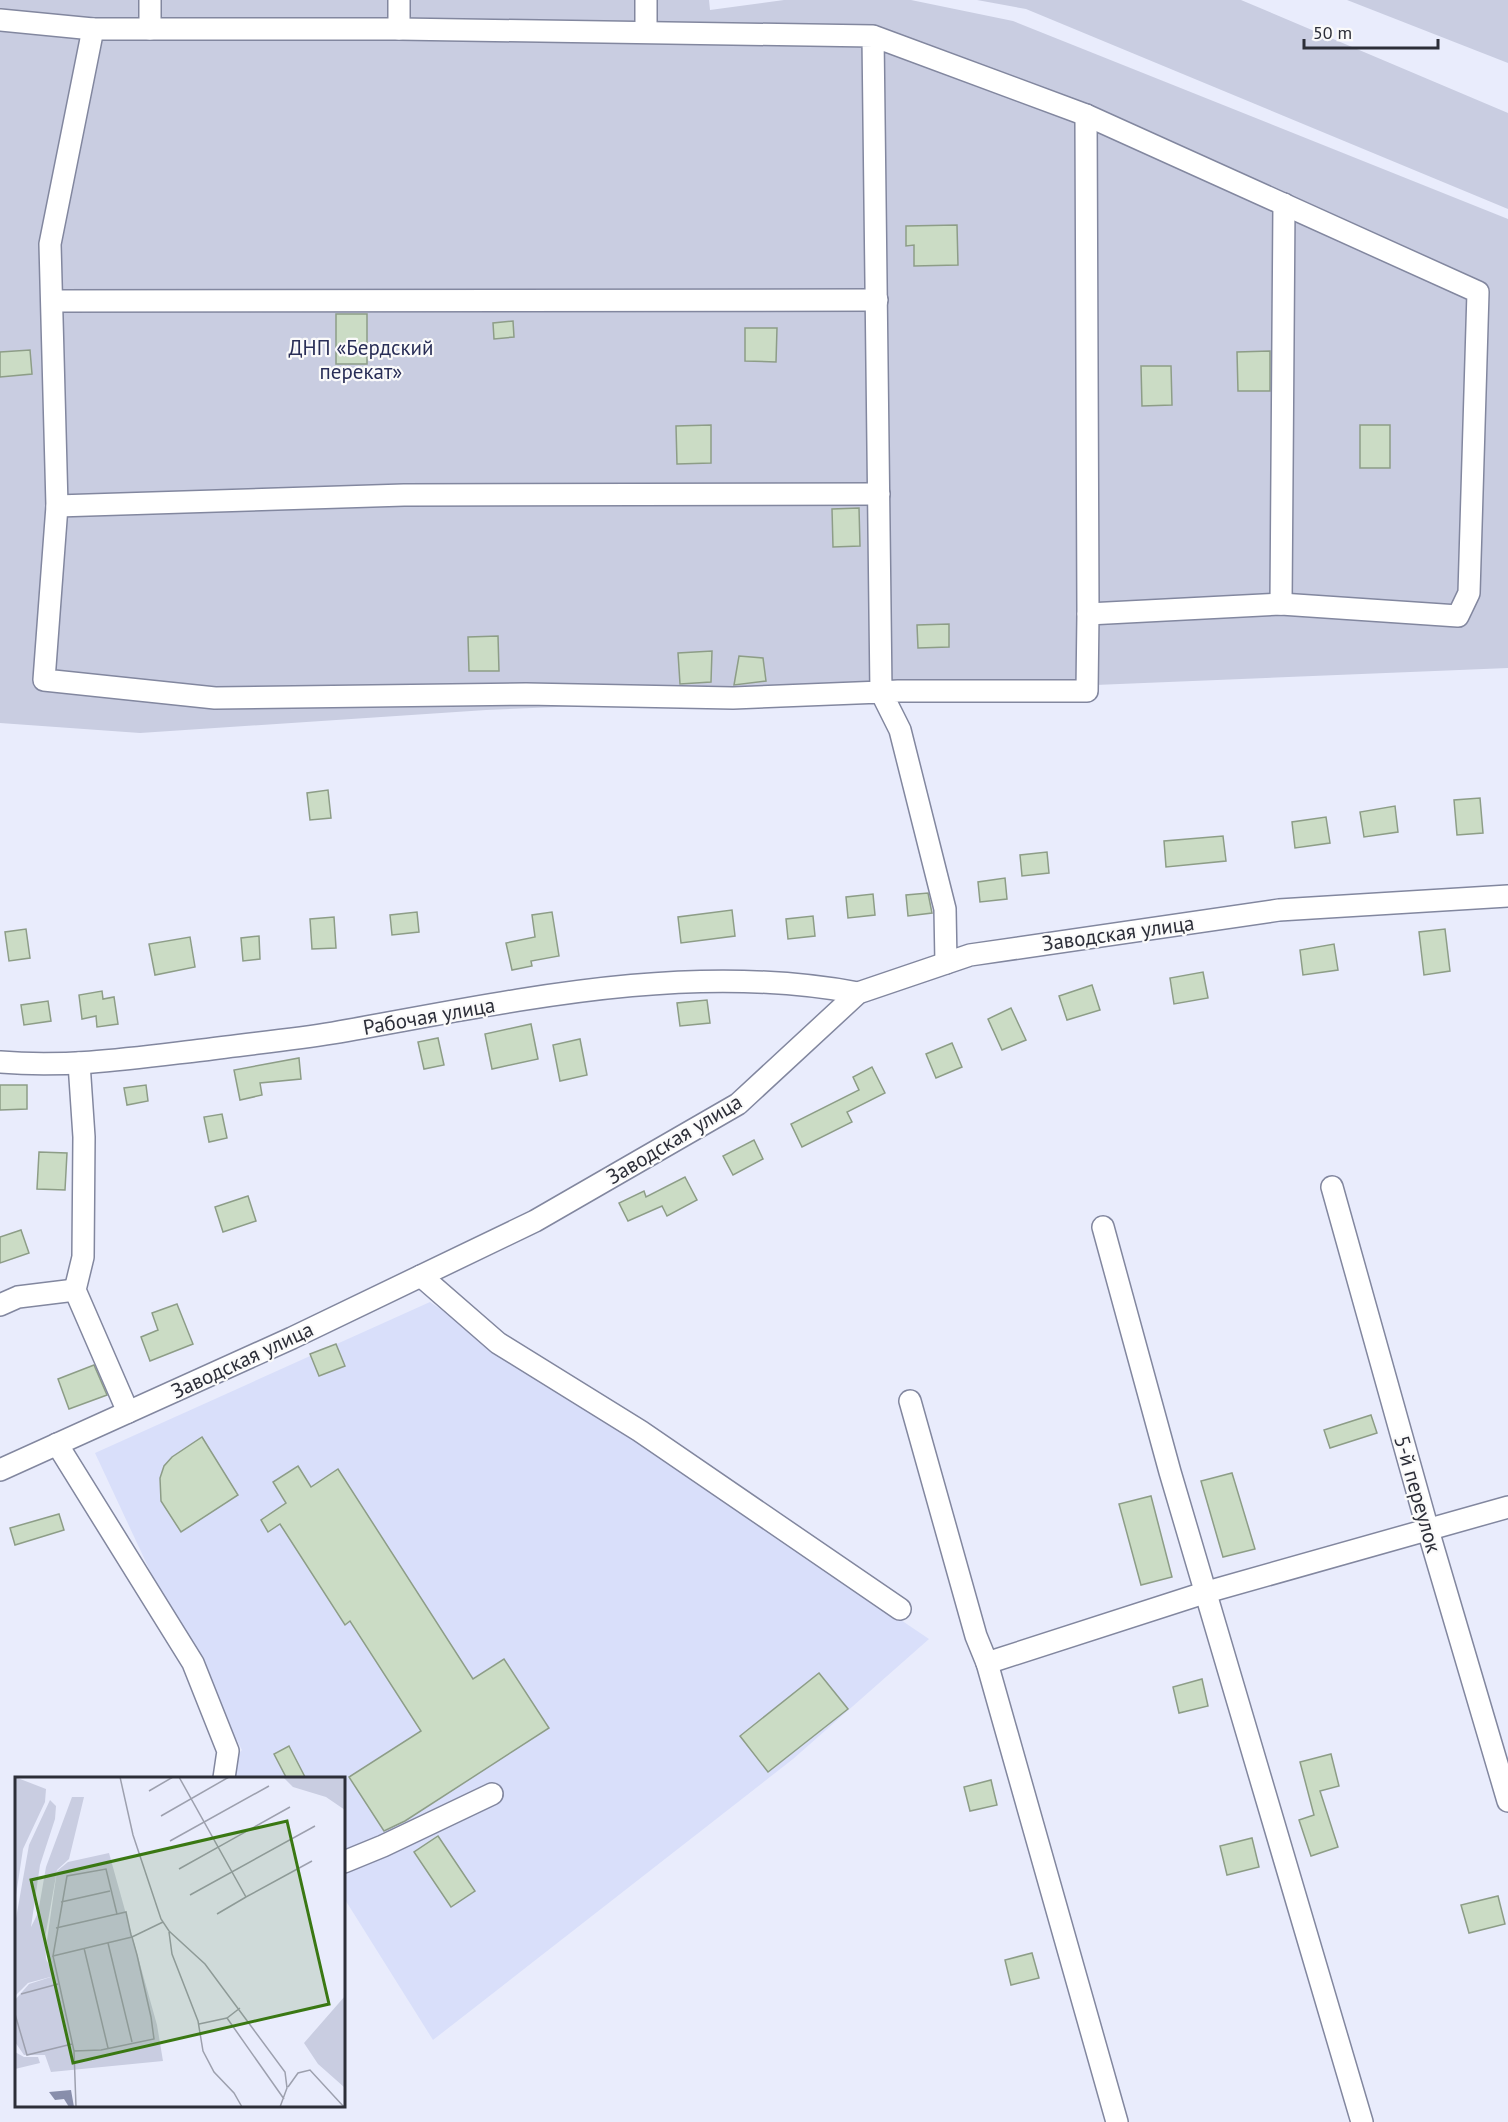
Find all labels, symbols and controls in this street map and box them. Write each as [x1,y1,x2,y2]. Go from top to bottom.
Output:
scale bar [1304,12,1438,50]
text: 50 m [1313,21,1352,44]
park label: ДНП «Бердский перекат» [289,334,433,385]
street label: Заводская улица [1040,909,1196,957]
street label: Рабочая улица [361,991,497,1041]
street label: Заводская улица [601,1088,747,1190]
street label: Заводская улица [167,1315,317,1405]
street label: 5-й переулок [1388,1432,1448,1556]
inset map [15,1777,345,2107]

